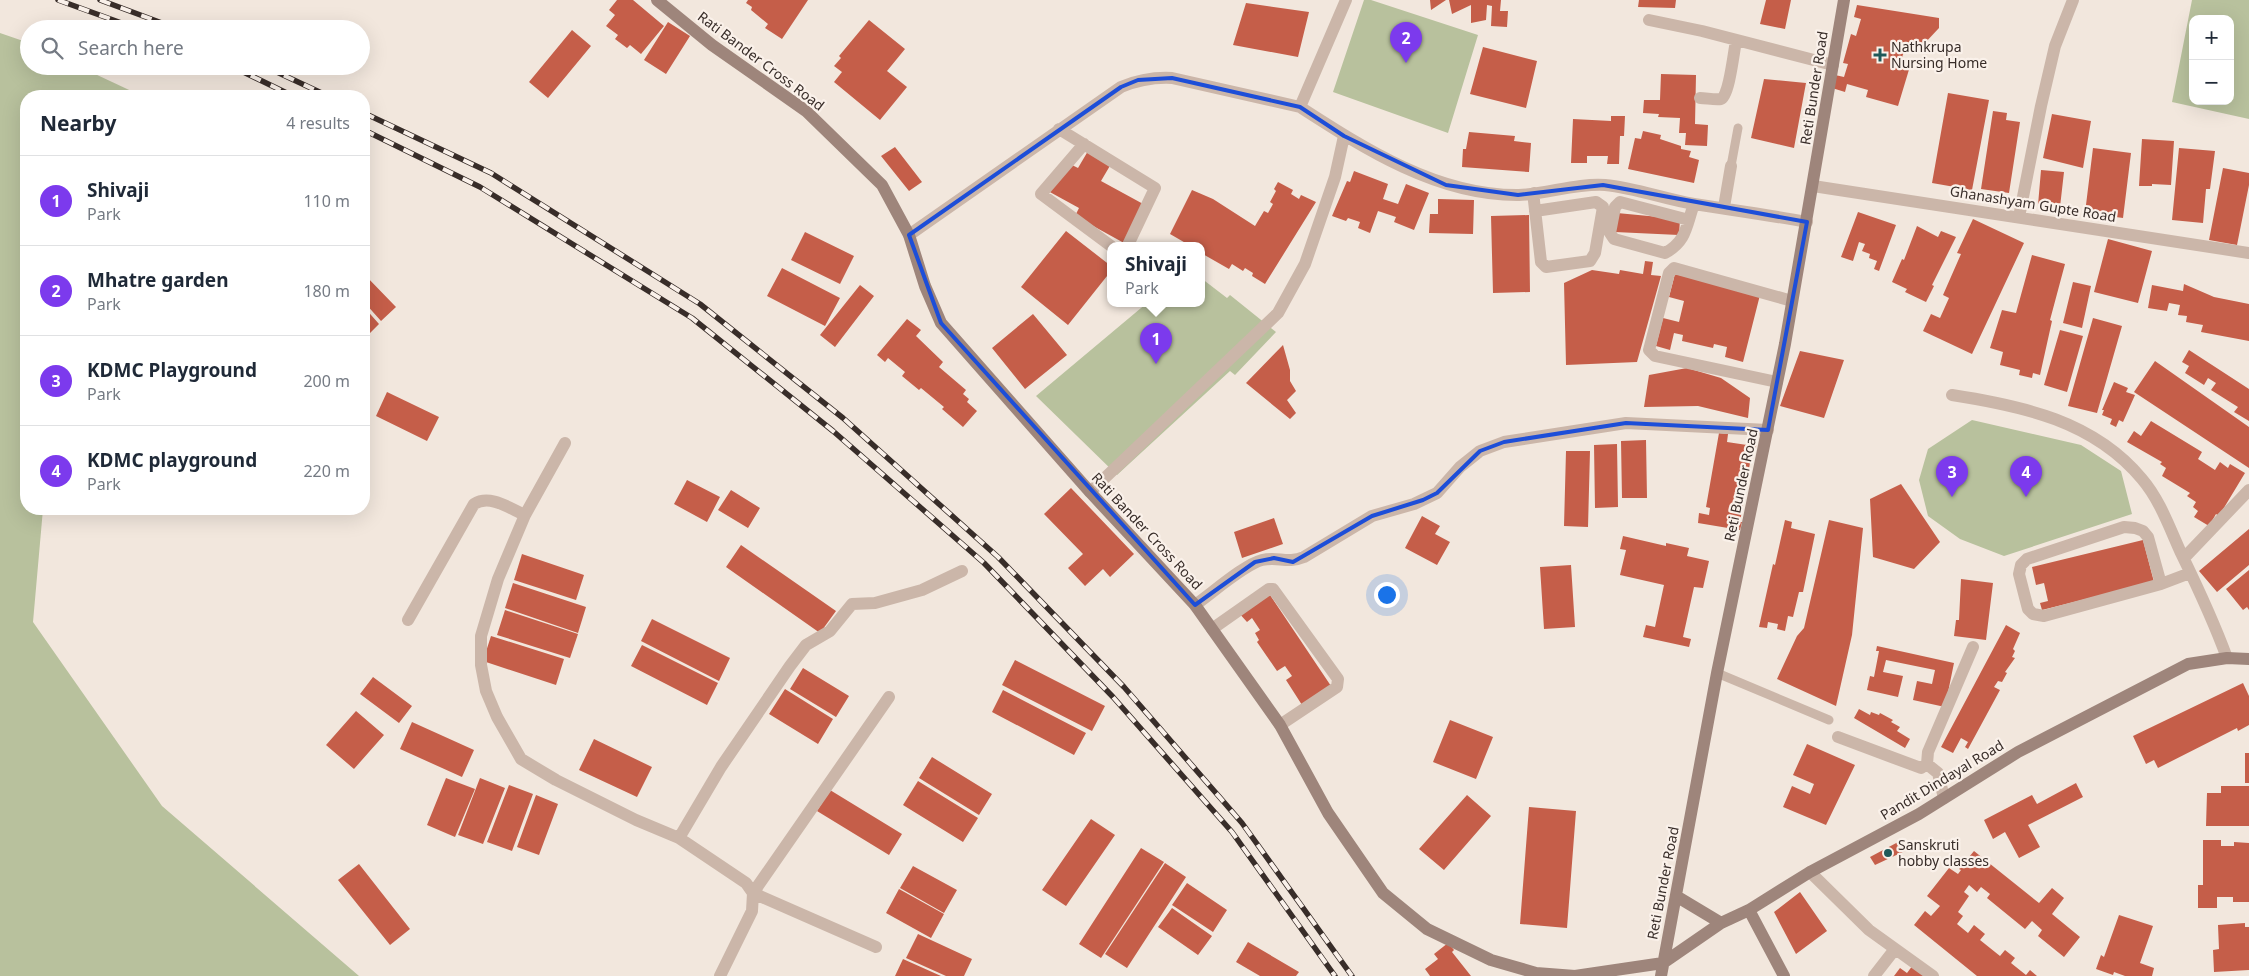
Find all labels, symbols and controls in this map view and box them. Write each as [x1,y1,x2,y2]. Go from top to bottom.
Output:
street label: Rati Bander Cross Road [694,7,828,115]
map controls [2189,15,2234,105]
button: + [2189,15,2234,60]
search box [20,20,370,75]
pin: 2 [1390,22,1422,63]
street label: Reti Bunder Road [1795,30,1832,146]
icon: search [38,34,66,62]
text: Search here [78,35,184,61]
place label: Nathkrupa Nursing Home [1891,37,1987,72]
marker: Nathkrupa Nursing Home [1873,48,1887,62]
button: − [2189,60,2234,105]
text: Nearby [40,109,116,137]
text: 4 results [286,112,350,134]
text: Shivaji [87,177,149,203]
street label: Ghanashyam Gupte Road [1949,181,2118,226]
text: 1 [51,190,61,212]
text: 110 m [303,190,350,212]
text: Park [87,203,121,225]
popup [1107,242,1205,307]
text: Shivaji [1125,251,1187,277]
text: Mhatre garden [87,267,229,293]
text: Park [1125,277,1159,299]
text: 2 [51,280,61,302]
text: 180 m [303,280,350,302]
text: Park [87,293,121,315]
pin: 1 [1140,323,1172,364]
text: KDMC Playground [87,357,257,383]
text: 3 [51,370,61,392]
text: 200 m [303,370,350,392]
text: Park [87,383,121,405]
street label: Reti Bunder Road [1719,427,1762,543]
text: KDMC playground [87,447,257,473]
pin: 3 [1936,456,1968,497]
pin: 4 [2010,456,2042,497]
text: 4 [51,460,61,482]
text: 220 m [303,460,350,482]
street label: Rati Bander Cross Road [1088,468,1207,593]
text: Park [87,473,121,495]
your location [1374,582,1400,608]
street label: Pandit Dindayal Road [1877,735,2007,824]
street label: Reti Bunder Road [1642,825,1683,941]
place label: Sanskruti hobby classes [1898,835,1989,870]
marker: Sanskruti hobby classes [1882,847,1894,859]

